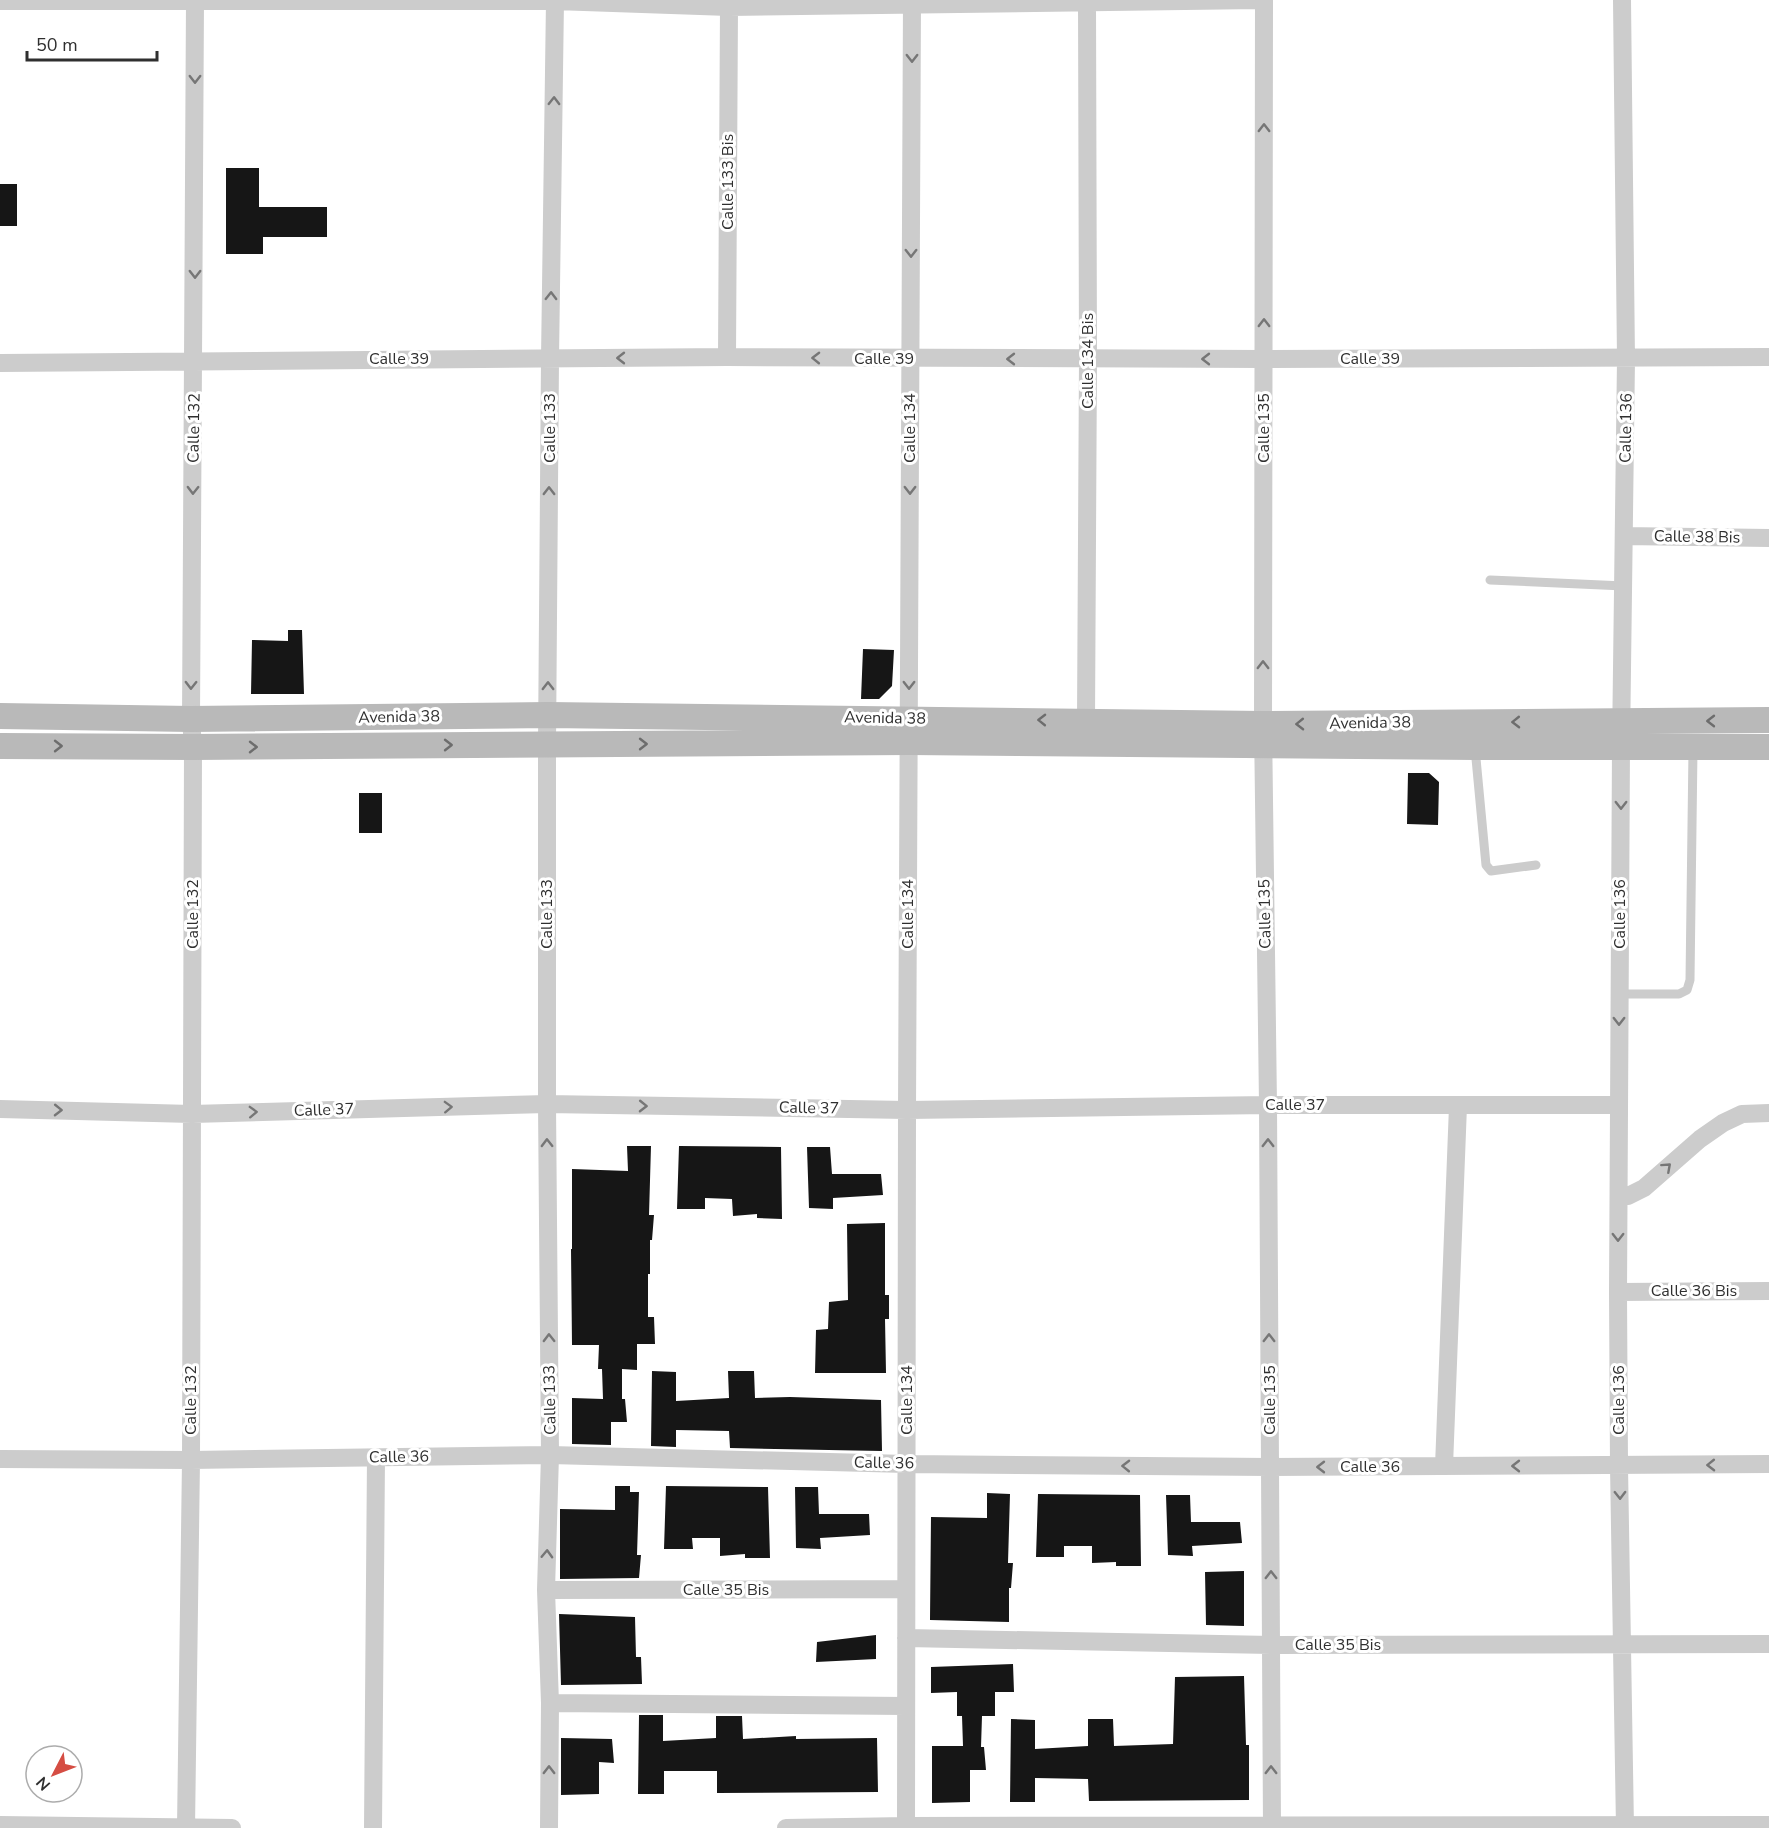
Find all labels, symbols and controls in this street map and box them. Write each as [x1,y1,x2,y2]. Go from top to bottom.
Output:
scale bar [27,24,158,62]
text: 50 m [36,33,78,57]
one-way arrow [906,54,918,63]
one-way arrow [189,75,201,84]
one-way arrow [548,97,560,106]
one-way arrow [1258,124,1270,133]
street label: Calle 133 Bis [717,134,739,230]
one-way arrow [905,249,917,258]
one-way arrow [189,270,201,279]
one-way arrow [545,292,557,301]
street label: Calle 134 Bis [1077,313,1099,409]
one-way arrow [1258,319,1270,328]
street label: Calle 39 [369,348,429,370]
street label: Calle 39 [854,348,914,370]
street label: Calle 39 [1340,348,1400,370]
one-way arrow [616,352,625,364]
one-way arrow [811,352,820,364]
one-way arrow [1006,353,1015,365]
one-way arrow [1201,353,1210,365]
street label: Calle 132 [182,393,206,463]
street label: Calle 133 [539,393,561,463]
street label: Calle 134 [899,393,921,463]
street label: Calle 135 [1253,393,1275,463]
street label: Calle 136 [1614,393,1638,463]
one-way arrow [187,486,199,495]
one-way arrow [904,486,916,495]
one-way arrow [543,487,555,496]
street label: Calle 38 Bis [1654,525,1740,549]
one-way arrow [1257,661,1269,670]
one-way arrow [185,681,198,690]
one-way arrow [902,681,915,690]
one-way arrow [542,682,554,691]
street label: Avenida 38 [358,705,440,729]
street label: Avenida 38 [844,706,926,730]
street label: Avenida 38 [1329,711,1411,735]
one-way arrow [1037,714,1046,726]
one-way arrow [1511,715,1520,728]
one-way arrow [1706,715,1715,727]
one-way arrow [1295,717,1304,730]
one-way arrow [639,738,648,750]
one-way arrow [444,739,453,751]
one-way arrow [54,740,63,752]
one-way arrow [249,741,258,753]
one-way arrow [1615,800,1627,809]
street label: Calle 132 [182,879,204,949]
street label: Calle 133 [536,879,558,949]
street label: Calle 134 [897,879,919,949]
street label: Calle 135 [1253,879,1277,949]
street label: Calle 136 [1609,879,1631,949]
one-way arrow [1613,1016,1626,1025]
street label: Calle 37 [1265,1094,1325,1116]
street label: Calle 37 [779,1096,839,1120]
street label: Calle 37 [294,1098,354,1122]
one-way arrow [639,1099,648,1112]
one-way arrow [444,1100,453,1113]
one-way arrow [54,1104,63,1116]
one-way arrow [249,1106,258,1118]
one-way arrow [541,1138,553,1147]
one-way arrow [1262,1138,1274,1147]
one-way arrow [1660,1163,1671,1174]
one-way arrow [1612,1232,1624,1241]
street label: Calle 36 Bis [1651,1280,1737,1302]
one-way arrow [543,1333,555,1342]
one-way arrow [1263,1333,1275,1342]
street label: Calle 132 [180,1365,202,1435]
street label: Calle 133 [538,1365,562,1435]
street label: Calle 134 [896,1365,918,1435]
street label: Calle 135 [1259,1365,1281,1435]
street label: Calle 136 [1608,1365,1630,1435]
street label: Calle 36 [369,1445,429,1469]
street label: Calle 36 [854,1451,914,1475]
street label: Calle 36 [1340,1456,1400,1478]
one-way arrow [1706,1459,1715,1471]
one-way arrow [1121,1460,1130,1472]
one-way arrow [1511,1460,1520,1472]
one-way arrow [1316,1461,1325,1473]
one-way arrow [1613,1490,1626,1499]
one-way arrow [541,1549,554,1558]
one-way arrow [1265,1570,1277,1579]
street label: Calle 35 Bis [683,1579,769,1601]
street label: Calle 35 Bis [1295,1634,1381,1656]
north arrow [24,1744,84,1804]
one-way arrow [543,1765,555,1774]
one-way arrow [1265,1765,1277,1774]
text: N [31,1772,56,1795]

